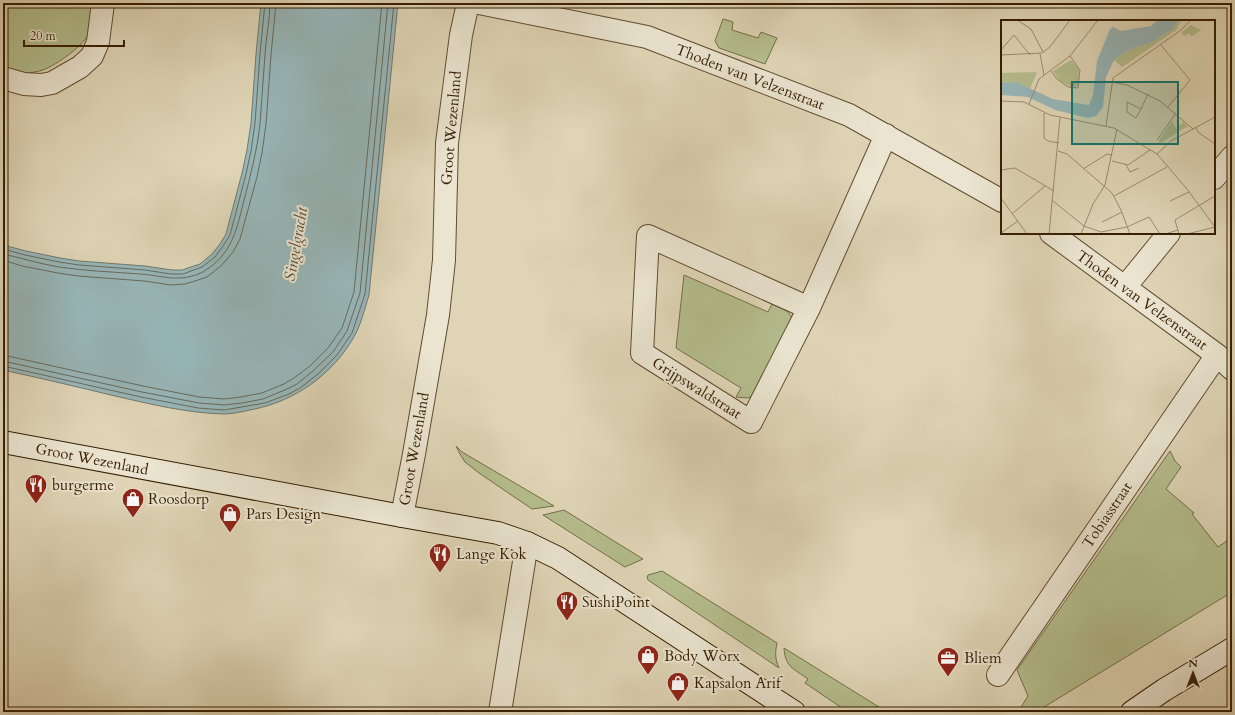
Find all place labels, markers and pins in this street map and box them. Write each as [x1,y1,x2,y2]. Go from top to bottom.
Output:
restaurant icon: burgerme [23,472,49,505]
place label: burgerme [52,475,114,495]
shop icon: Roosdorp [120,486,146,519]
place label: Roosdorp [148,489,209,509]
shop icon: Pars Design [217,501,243,534]
place label: Pars Design [246,504,322,524]
restaurant icon: Lange Kok [427,541,453,574]
place label: Lange Kok [456,544,527,564]
restaurant icon: SushiPoint [554,589,580,622]
place label: SushiPoint [582,592,650,612]
shop icon: Body Worx [635,643,661,676]
office icon: Bliem [935,645,961,678]
place label: Body Worx [664,646,740,666]
place label: Bliem [964,648,1002,668]
shop icon: Kapsalon Arif [665,670,691,703]
place label: Kapsalon Arif [694,673,783,693]

